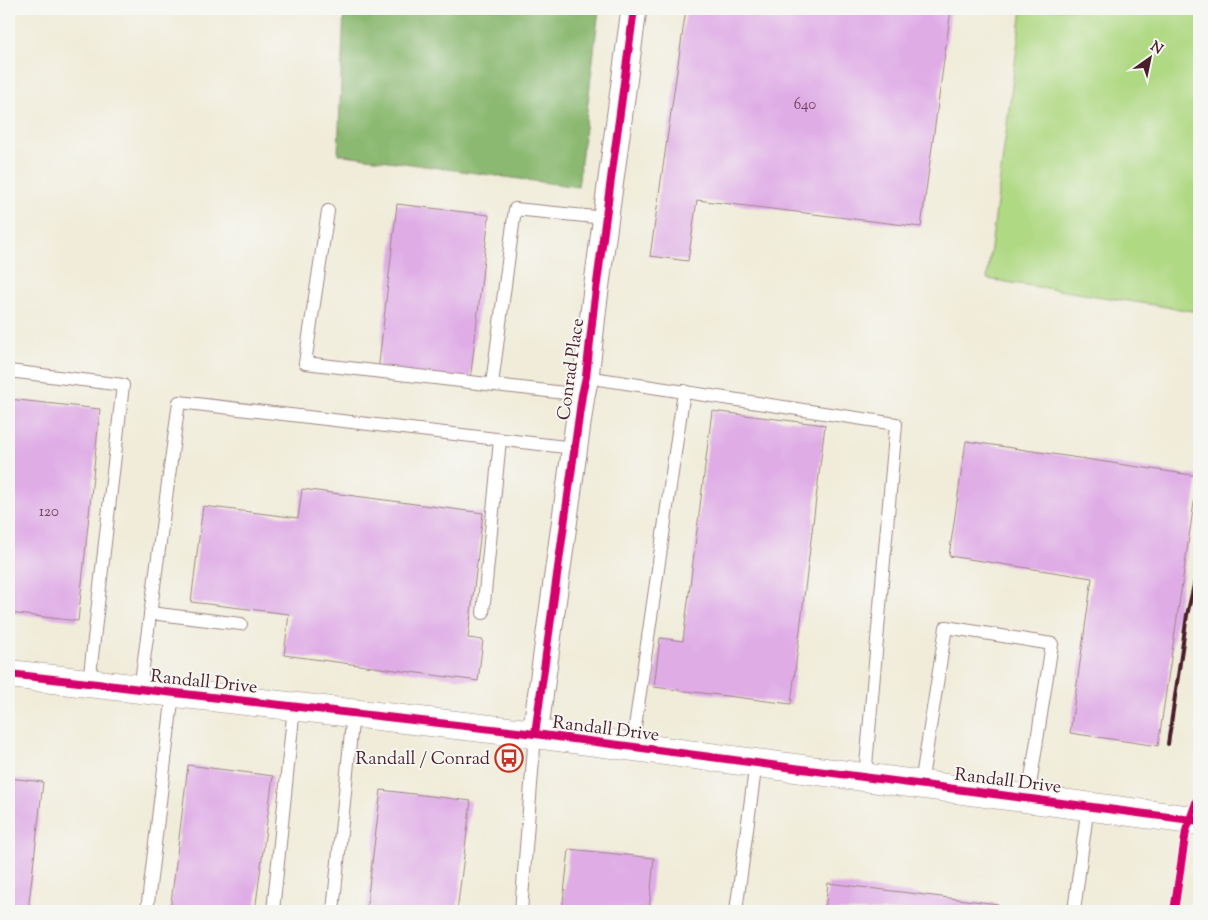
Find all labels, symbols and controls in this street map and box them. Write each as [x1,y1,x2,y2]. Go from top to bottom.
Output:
north arrow [1126,32,1176,82]
text: N [1146,37,1166,60]
house number: 640 [794,95,816,116]
street label: Conrad Place [552,317,592,422]
house number: 120 [39,502,59,523]
street label: Randall Drive [149,664,259,702]
street label: Randall Drive [551,711,661,749]
bus stop icon: Randall / Conrad [494,743,524,773]
place label: Randall / Conrad [355,747,490,773]
street label: Randall Drive [953,763,1063,801]

